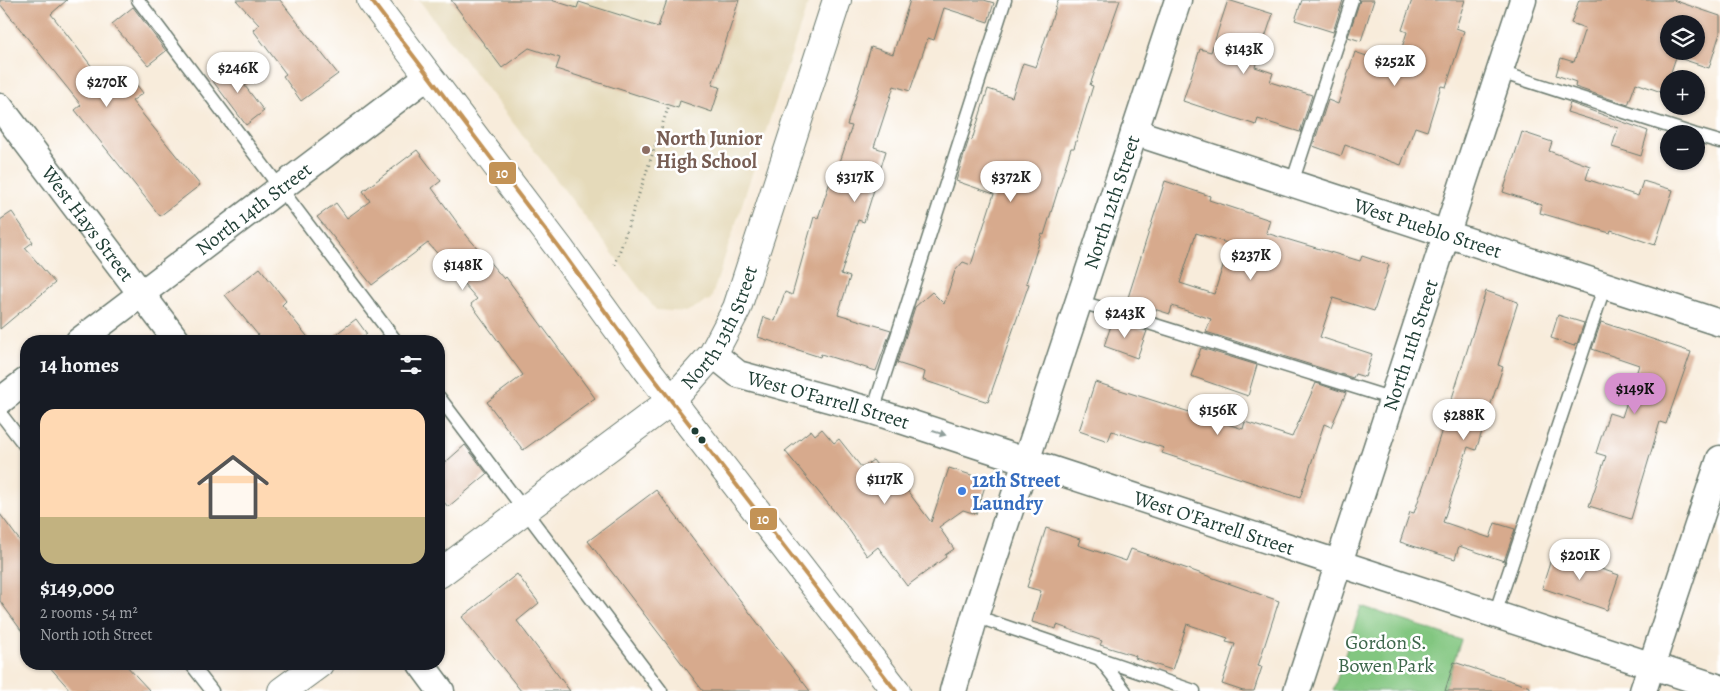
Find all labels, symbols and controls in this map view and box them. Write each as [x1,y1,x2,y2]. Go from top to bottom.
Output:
map controls [1660,15,1705,170]
button: layers [1660,15,1705,60]
pin: $143K [1209,32,1279,75]
text: $143K [1225,38,1263,60]
pin: $252K [1360,44,1430,87]
text: $252K [1375,50,1415,72]
pin: $246K [203,52,273,94]
text: $246K [218,57,258,79]
pin: $270K [72,66,142,108]
button: + [1660,70,1705,115]
text: $270K [87,71,127,93]
place label: North Junior High School [656,125,762,175]
button: − [1660,125,1705,170]
street label: North 12th Street [1077,131,1147,273]
marker: North Junior High School [640,144,652,156]
street label: North 14th Street [190,156,318,262]
street label: West Hays Street [35,160,140,287]
pin: $317K [820,160,890,203]
pin: $372K [976,160,1046,203]
line badge: 10 [488,161,517,185]
text: 10 [496,164,508,183]
text: $317K [836,166,874,188]
text: $372K [991,166,1031,188]
street label: West Pueblo Street [1349,191,1505,265]
pin: $237K [1216,238,1286,281]
text: $237K [1231,244,1271,266]
pin: $148K [428,248,498,291]
text: $148K [444,254,482,276]
street label: North 13th Street [675,262,764,395]
street label: North 11th Street [1376,275,1445,415]
pin: $243K [1090,296,1160,339]
text: $243K [1105,302,1145,324]
text: 14 homes [40,351,119,379]
icon: filters [397,351,425,379]
street label: West O'Farrell Street [743,364,913,436]
pin: $149K [1600,372,1670,415]
text: $149K [1616,378,1654,400]
pin: $156K [1183,394,1253,436]
pin: $288K [1429,398,1499,441]
text: $156K [1199,399,1237,421]
text: $288K [1443,404,1485,426]
unlabelled marker [690,426,700,436]
one-way arrow [931,430,946,437]
unlabelled marker [697,435,707,445]
icon: home [188,442,278,532]
pin: $117K [850,462,920,505]
place label: 12th Street Laundry [972,467,1061,517]
text: $117K [867,468,903,490]
street label: West O'Farrell Street [1129,484,1298,562]
marker: 12th Street Laundry [956,485,968,497]
line badge: 10 [749,507,778,531]
text: 10 [757,510,769,529]
pin: $201K [1545,538,1615,581]
text: $201K [1560,544,1600,566]
text: $149,000 [40,574,114,602]
text: 2 rooms · 54 m² [40,602,138,624]
text: North 10th Street [40,624,153,646]
park label: Gordon S. Bowen Park [1338,629,1434,679]

